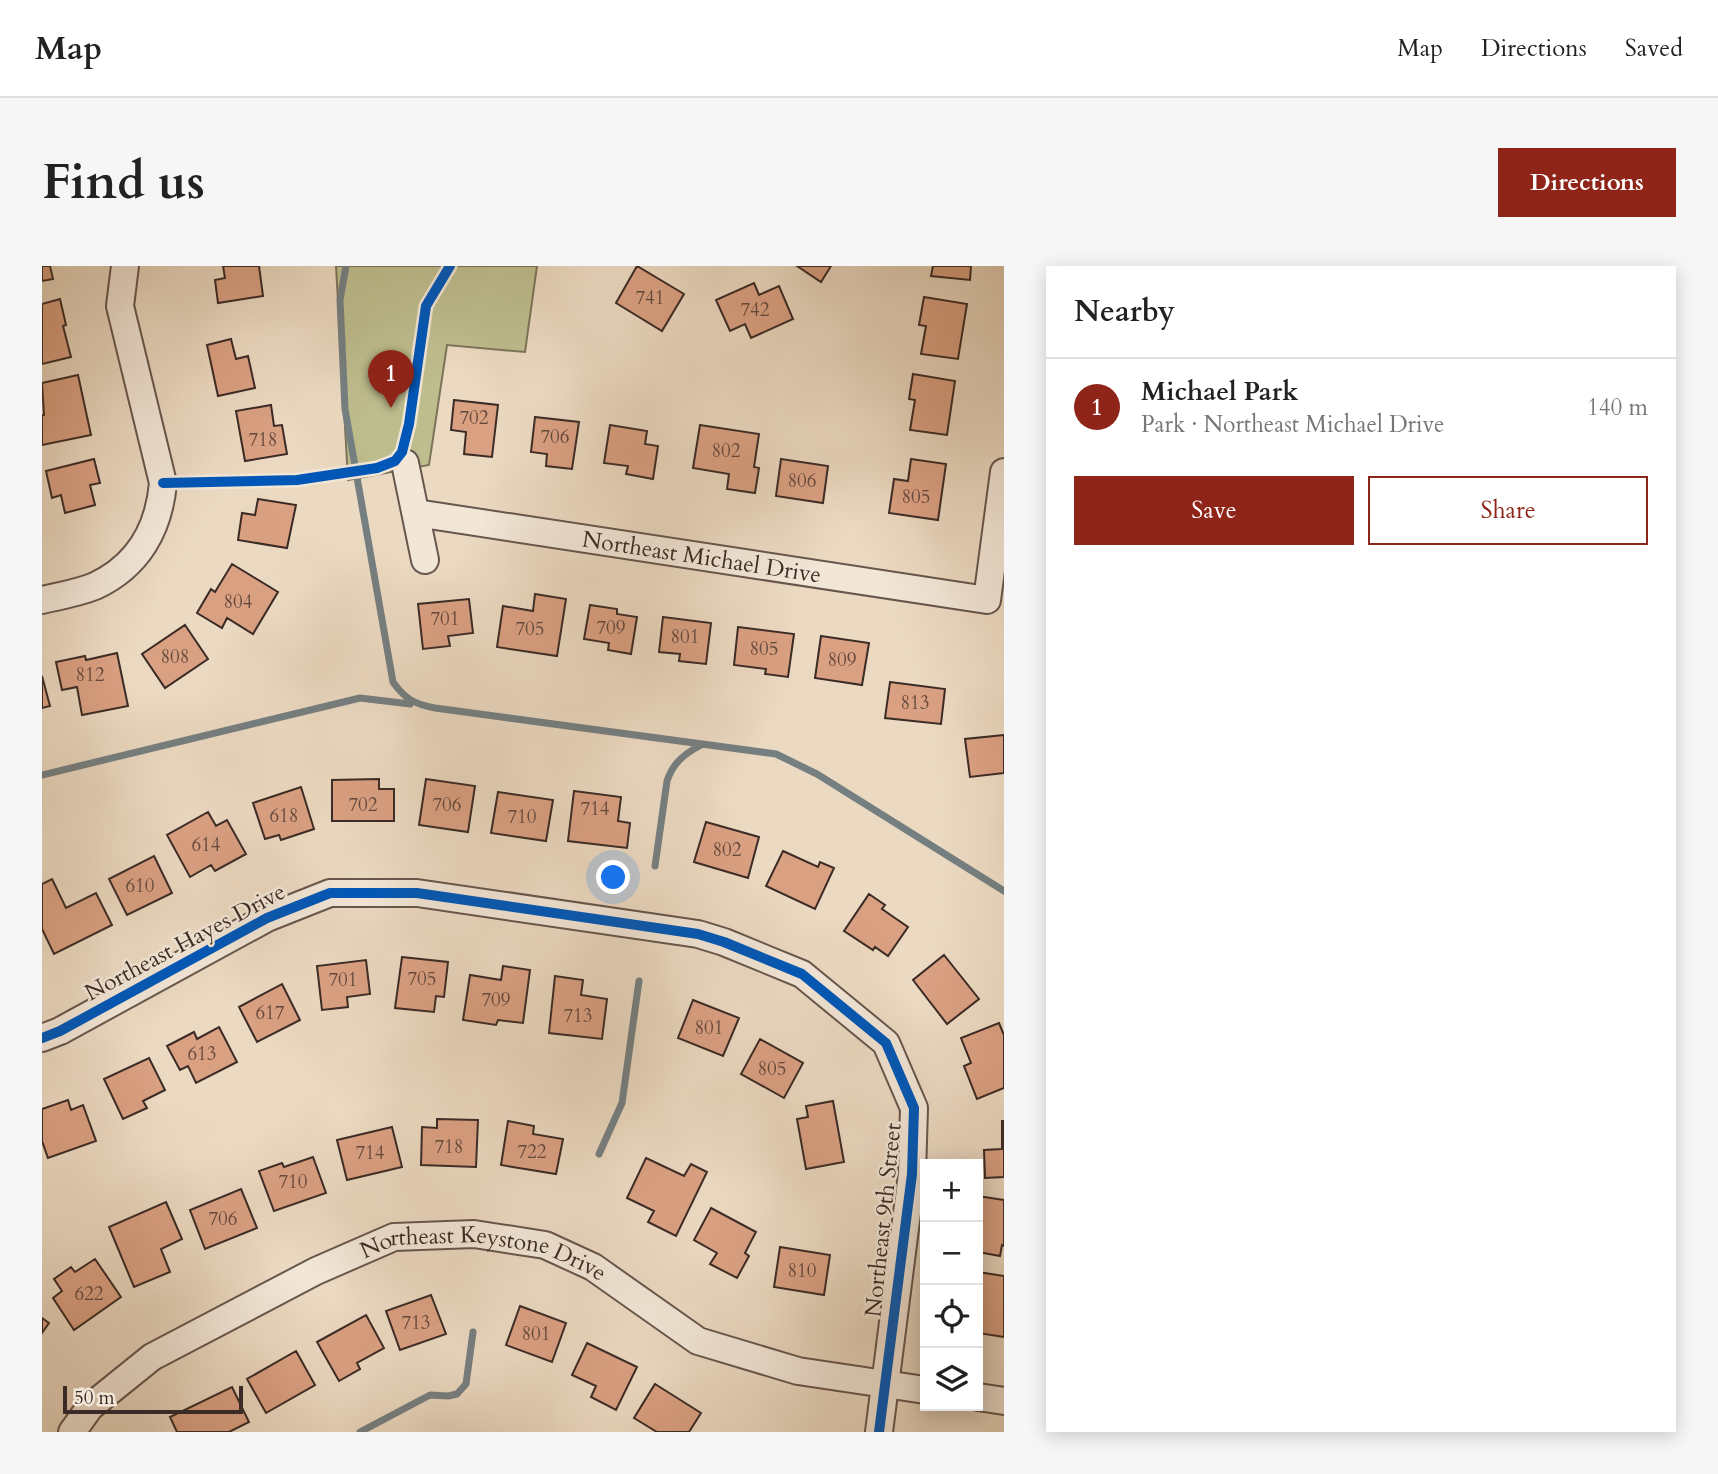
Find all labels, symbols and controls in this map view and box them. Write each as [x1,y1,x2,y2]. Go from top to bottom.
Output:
text: Map [35,26,102,71]
text: Map [1397,32,1443,65]
text: Directions [1481,32,1587,65]
text: Saved [1625,32,1683,65]
button: Directions [1498,148,1676,217]
text: Find us [42,149,205,216]
house number: 741 [635,285,665,311]
text: Nearby [1074,291,1175,332]
house number: 742 [740,297,770,323]
pin: 1 [368,350,414,408]
text: Michael Park [1141,374,1298,409]
text: 1 [1091,392,1103,423]
text: 140 m [1587,392,1648,423]
house number: 702 [459,405,489,431]
text: Park · Northeast Michael Drive [1141,409,1445,440]
house number: 706 [540,424,570,450]
house number: 718 [248,427,278,453]
house number: 802 [711,438,741,464]
house number: 806 [787,468,817,494]
button: Save [1074,476,1354,545]
button: Share [1368,476,1648,545]
house number: 805 [901,484,931,510]
street label: Northeast Michael Drive [580,523,823,590]
house number: 804 [223,589,253,615]
house number: 701 [430,606,460,632]
house number: 709 [596,615,626,641]
house number: 705 [515,616,545,642]
house number: 801 [670,624,700,650]
house number: 805 [749,636,779,662]
house number: 808 [160,644,190,670]
house number: 809 [827,647,857,673]
house number: 812 [75,662,105,688]
house number: 813 [900,690,930,716]
house number: 702 [348,792,378,818]
house number: 706 [432,792,462,818]
house number: 714 [580,796,610,822]
house number: 618 [269,803,299,829]
house number: 710 [507,804,537,830]
house number: 614 [191,832,221,858]
house number: 802 [712,837,742,863]
your location [596,860,630,894]
house number: 610 [125,873,155,899]
street label: Northeast Hayes Drive [79,876,291,1008]
house number: 705 [407,966,437,992]
house number: 701 [328,967,358,993]
house number: 709 [481,987,511,1013]
house number: 617 [255,1000,285,1026]
house number: 713 [563,1003,593,1029]
house number: 801 [694,1015,724,1041]
house number: 613 [187,1041,217,1067]
house number: 805 [757,1056,787,1082]
street label: Northeast 9th Street [857,1121,909,1319]
house number: 718 [434,1134,464,1160]
house number: 722 [517,1139,547,1165]
house number: 714 [355,1140,385,1166]
map controls [920,1159,983,1411]
button: + [920,1159,983,1222]
house number: 710 [278,1169,308,1195]
house number: 706 [208,1206,238,1232]
street label: Northeast Keystone Drive [355,1218,613,1288]
button: − [920,1222,983,1285]
house number: 810 [787,1258,817,1284]
house number: 622 [74,1281,104,1307]
button: locate [920,1285,983,1348]
house number: 713 [401,1310,431,1336]
house number: 801 [521,1321,551,1347]
button: layers [920,1348,983,1411]
scale bar [63,1383,243,1415]
text: 50 m [74,1385,115,1411]

